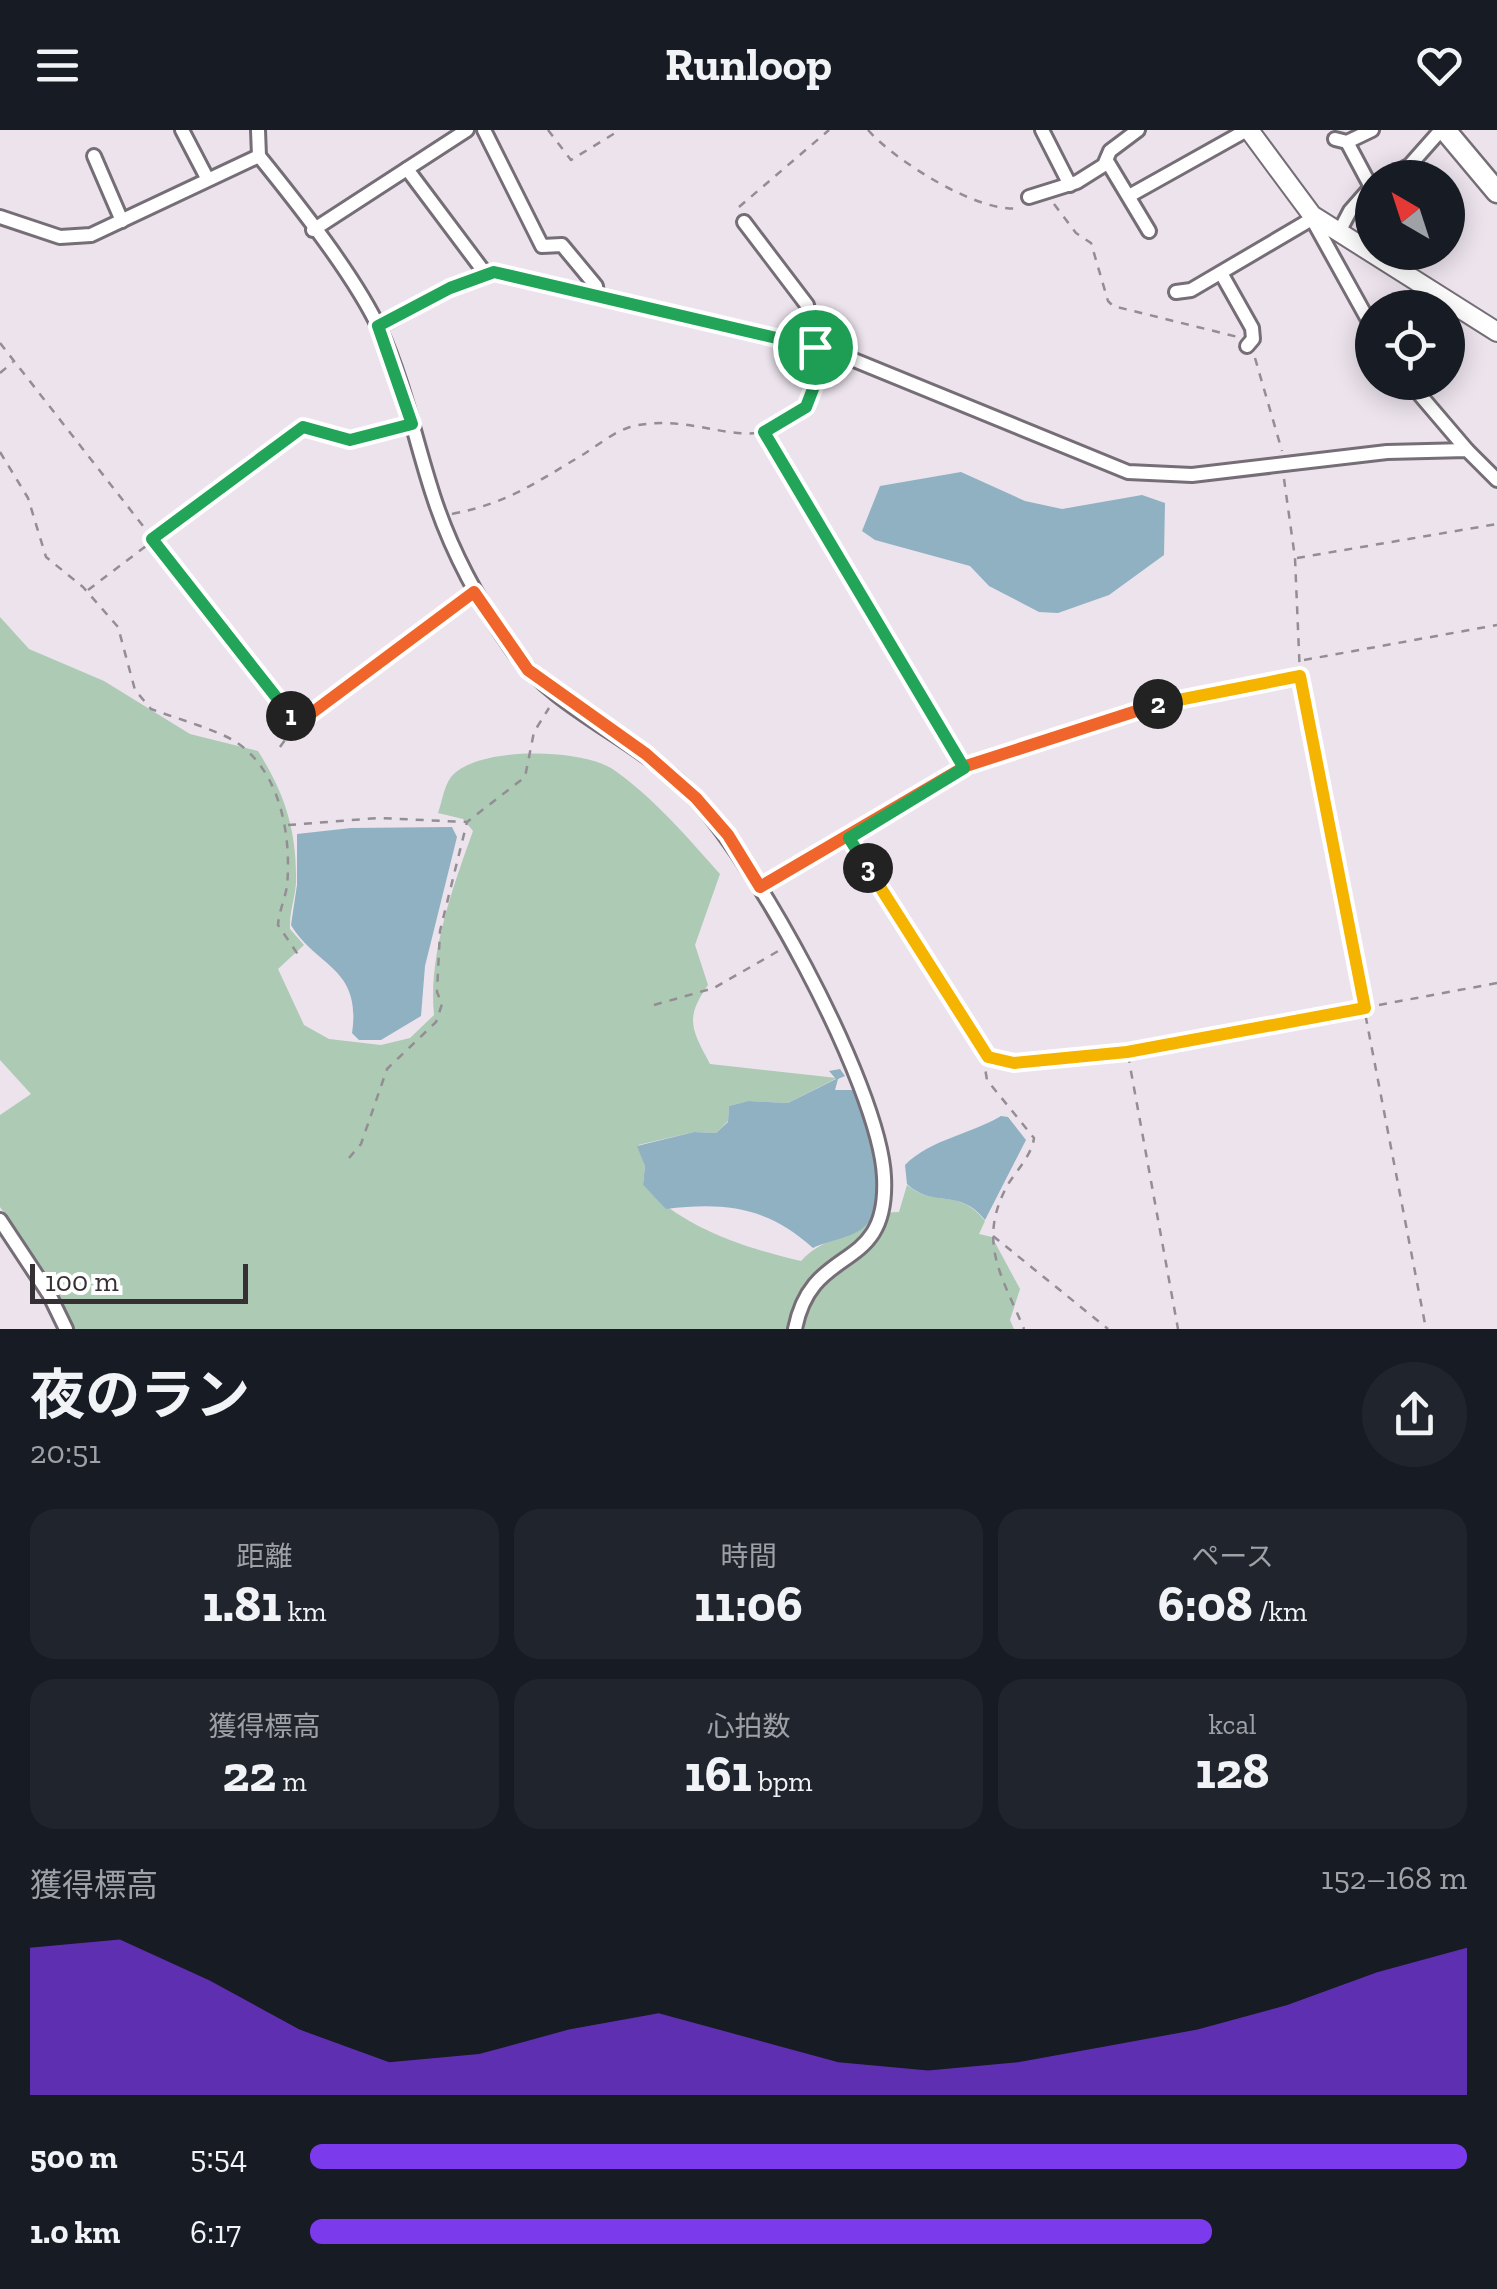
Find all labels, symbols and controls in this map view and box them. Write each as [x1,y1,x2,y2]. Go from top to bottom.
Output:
icon: menu [30,38,85,93]
text: Runloop [665,38,832,92]
icon: heart [1412,38,1467,93]
north arrow [1355,160,1465,270]
map controls [1355,160,1465,400]
button: locate [1355,290,1465,400]
pin [773,305,858,390]
icon: arrive [788,320,843,375]
pin: 2 [1133,679,1183,729]
text: 2 [1150,687,1166,720]
pin: 1 [266,691,316,741]
text: 1 [285,699,297,732]
pin: 3 [843,843,893,893]
text: 3 [861,851,875,884]
scale bar [30,1259,248,1304]
text: 100 m [45,1265,119,1298]
text: 夜のラン [30,1362,250,1428]
button: share [1362,1362,1467,1467]
text: 20:51 [30,1433,101,1471]
text: 距離 [236,1540,293,1573]
text: 時間 [720,1540,777,1573]
text: ペース [1191,1540,1274,1573]
text: 1.81 [203,1574,281,1634]
text: 11:06 [694,1574,803,1634]
text: 6:08 [1158,1574,1253,1634]
text: km [281,1595,326,1628]
text: /km [1253,1595,1307,1628]
text: kcal [1209,1708,1257,1741]
text: 獲得標高 [208,1710,321,1743]
text: 心拍数 [706,1710,791,1743]
text: 128 [1196,1741,1270,1801]
text: 22 [222,1744,276,1804]
text: 161 [684,1744,752,1804]
text: m [276,1765,307,1798]
text: bpm [752,1765,813,1798]
text: 152–168 m [1321,1859,1467,1897]
text: 獲得標高 [30,1866,158,1904]
text: 500 m [30,2138,118,2176]
text: 5:54 [190,2138,247,2176]
text: 1.0 km [30,2213,120,2251]
text: 6:17 [190,2213,241,2251]

